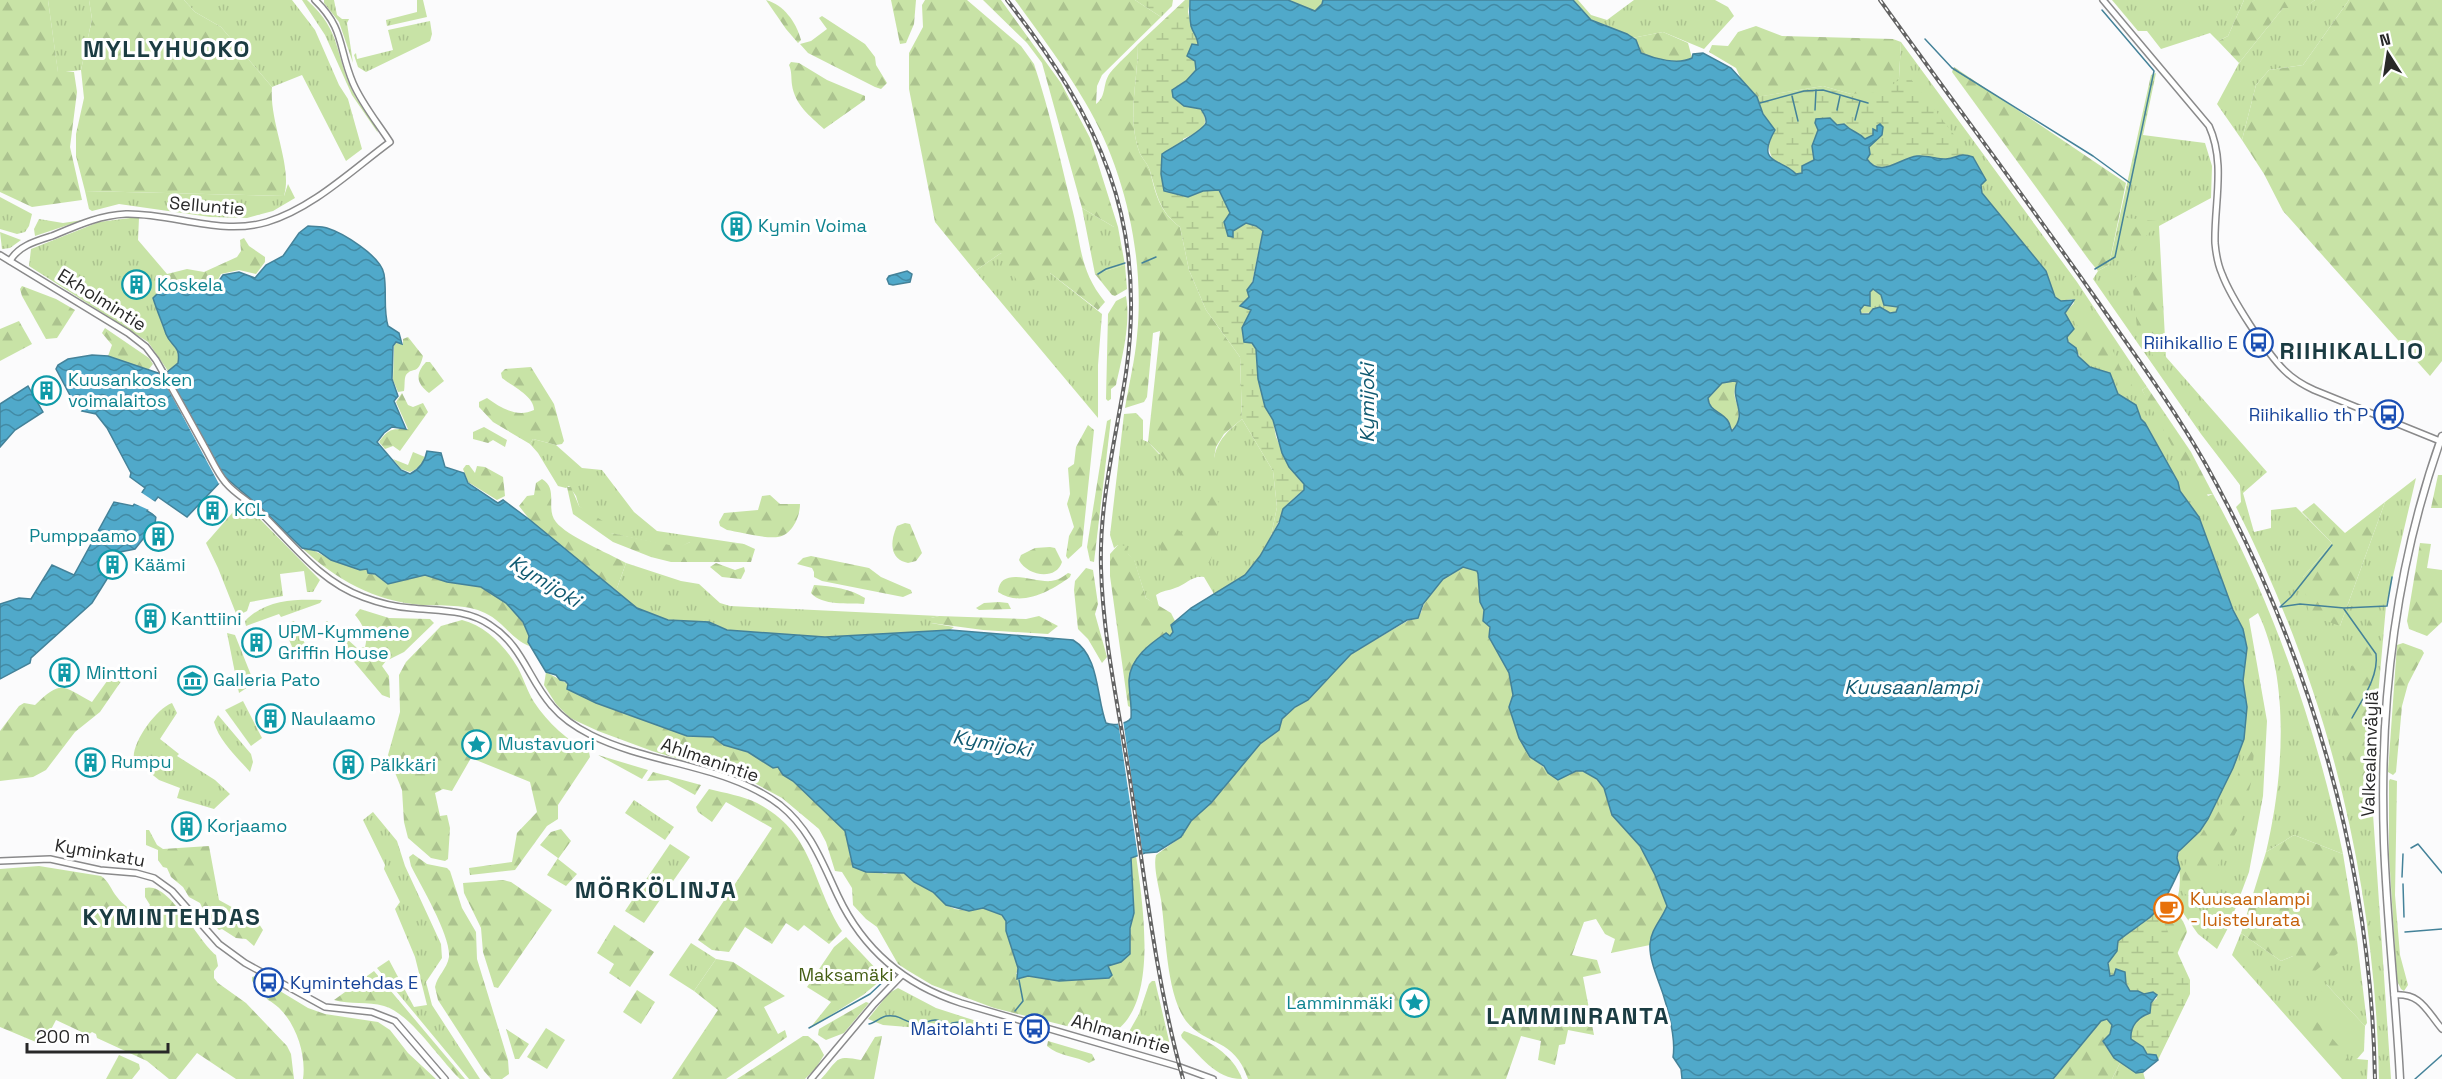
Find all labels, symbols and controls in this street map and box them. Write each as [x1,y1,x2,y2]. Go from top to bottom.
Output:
north arrow [2358,24,2418,84]
text: N [2378,28,2392,51]
district label: MYLLYHUOKO [83,33,251,64]
street label: Selluntie [168,191,246,220]
building icon: Kymin Voima [721,210,753,242]
place label: Kymin Voima [758,214,867,237]
street label: Ekholmintie [54,263,151,336]
building icon: Koskela [120,269,152,301]
place label: Koskela [157,273,223,296]
bus stop icon: Riihikallio E [2243,327,2275,359]
place label: Riihikallio E [2143,331,2238,354]
district label: RIIHIKALLIO [2279,335,2425,366]
water label: Kymijoki [1354,361,1380,443]
place label: Kuusankosken voimalaitos [68,368,192,412]
building icon: Kuusankosken voimalaitos [31,374,63,406]
bus stop icon: Riihikallio th P [2373,399,2405,431]
place label: Riihikallio th P [2249,403,2368,426]
building icon: KCL [197,494,229,526]
place label: KCL [234,498,266,521]
building icon: Pumppaamo [142,520,174,552]
place label: Pumppaamo [29,524,137,547]
building icon: Käämi [97,549,129,581]
water label: Kymijoki [504,549,587,614]
place label: Käämi [134,553,186,576]
building icon: Kanttiini [134,603,166,635]
place label: Kanttiini [171,607,242,630]
place label: UPM-Kymmene Griffin House [278,620,410,664]
building icon: UPM-Kymmene Griffin House [241,626,273,658]
building icon: Minttoni [49,657,81,689]
place label: Minttoni [86,661,158,684]
museum icon: Galleria Pato [176,664,208,696]
place label: Galleria Pato [213,668,320,691]
water label: Kuusaanlampi [1844,674,1980,700]
street label: Valkealanväylä [2356,690,2383,818]
building icon: Naulaamo [254,703,286,735]
place label: Naulaamo [291,707,376,730]
water label: Kymijoki [951,723,1035,763]
place icon: Mustavuori [461,728,493,760]
place label: Mustavuori [498,732,595,755]
street label: Ahlmanintie [658,732,762,787]
building icon: Rumpu [74,746,106,778]
building icon: Pälkkäri [333,749,365,781]
place label: Rumpu [111,750,171,773]
place label: Pälkkäri [370,753,436,776]
building icon: Korjaamo [170,810,202,842]
place label: Korjaamo [207,814,287,837]
street label: Kyminkatu [53,833,147,872]
district label: MÖRKÖLINJA [575,874,737,905]
place label: Kuusaanlampi - luistelurata [2190,887,2310,931]
cafe icon: Kuusaanlampi - luistelurata [2153,893,2185,925]
district label: KYMINTEHDAS [83,901,261,932]
park label: Maksamäki [798,963,894,986]
bus stop icon: Kymintehdas E [253,967,285,999]
place label: Kymintehdas E [290,971,418,994]
place icon: Lamminmäki [1398,987,1430,1019]
place label: Lamminmäki [1286,991,1393,1014]
district label: LAMMINRANTA [1486,1000,1670,1031]
street label: Ahlmanintie [1069,1008,1173,1059]
bus stop icon: Maitolahti E [1018,1013,1050,1045]
scale bar [27,1016,168,1054]
place label: Maitolahti E [911,1017,1013,1040]
text: 200 m [36,1025,90,1048]

